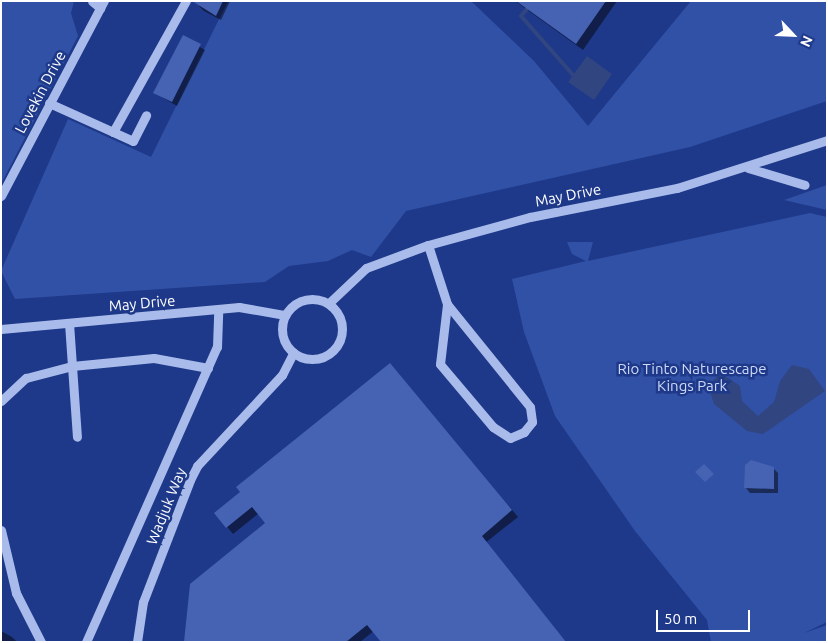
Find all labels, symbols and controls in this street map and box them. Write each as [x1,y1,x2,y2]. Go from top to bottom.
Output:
north arrow [768,10,818,60]
text: N [797,33,816,49]
street label: Lovekin Drive [11,48,69,136]
street label: May Drive [533,180,603,210]
street label: May Drive [108,291,176,315]
park label: Rio Tinto Naturescape Kings Park [617,359,767,394]
street label: Wadjuk Way [142,465,190,547]
scale bar [658,600,752,632]
text: 50 m [664,610,697,627]

